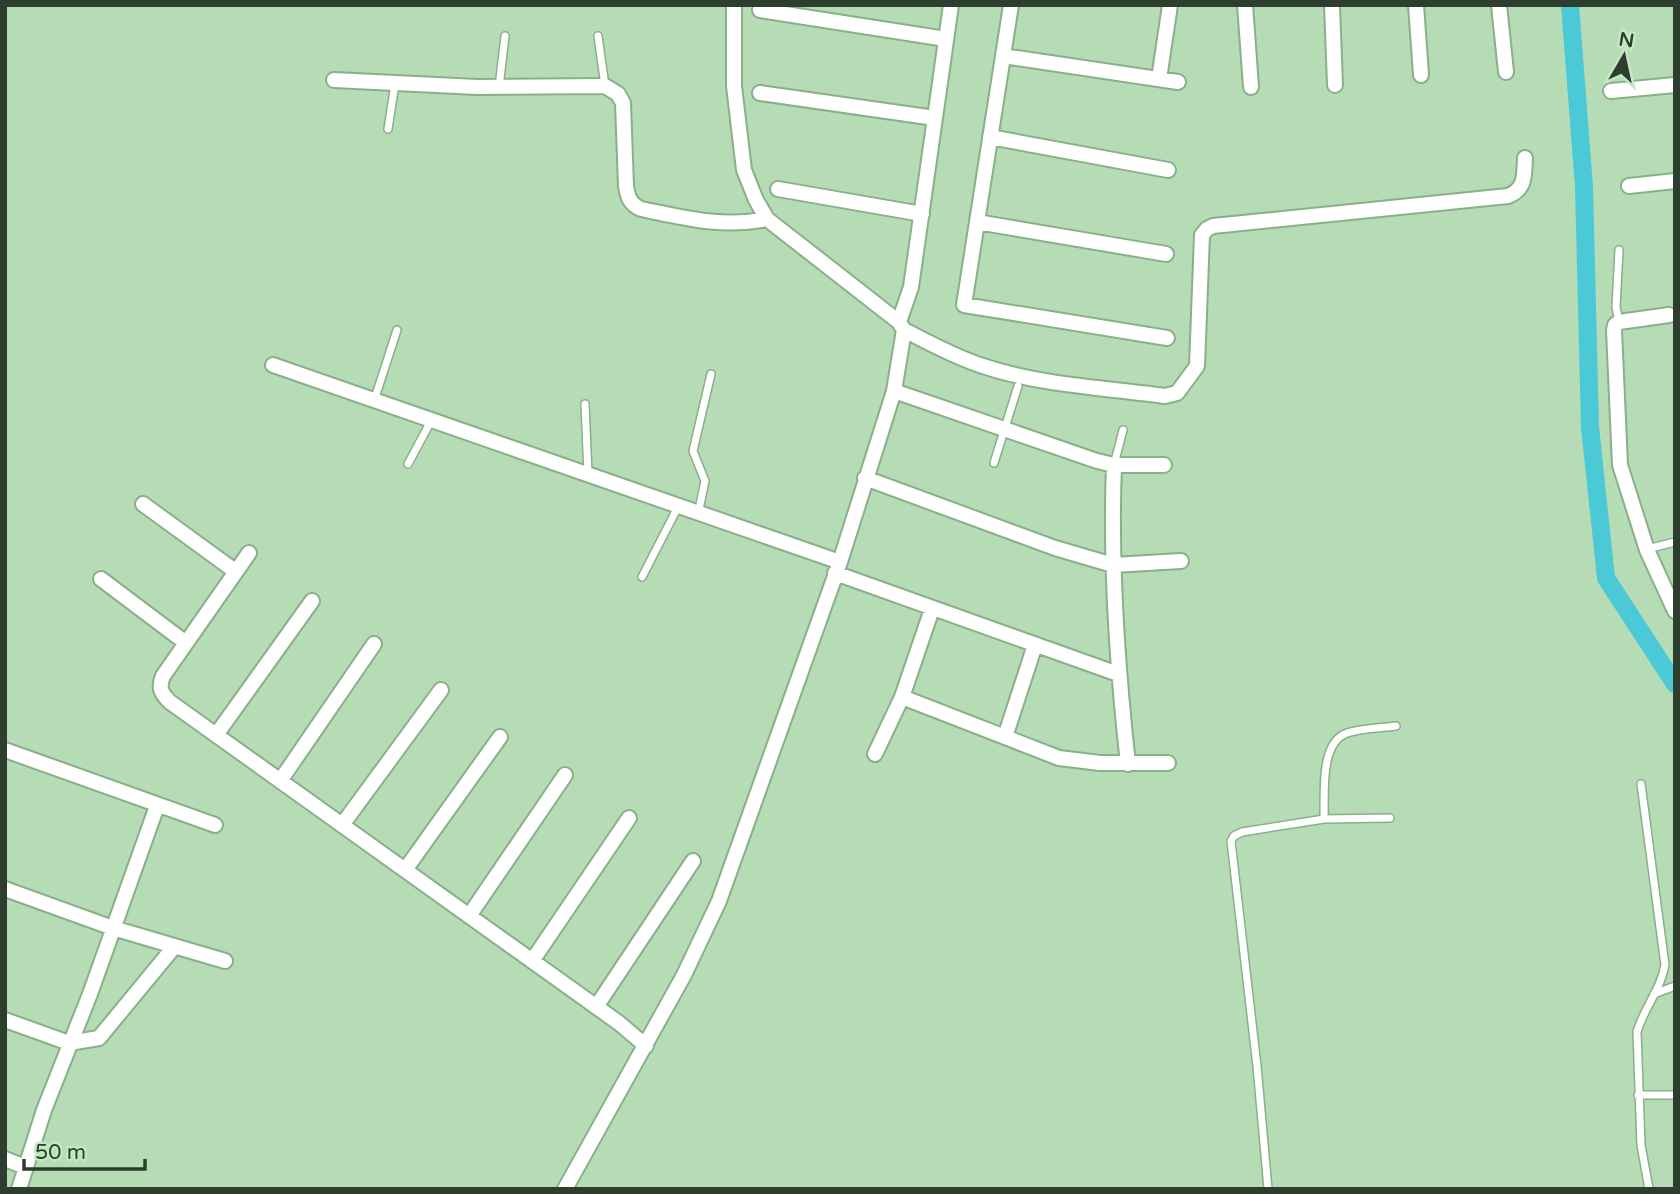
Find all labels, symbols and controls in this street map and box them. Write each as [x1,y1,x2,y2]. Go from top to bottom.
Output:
north arrow [1589,21,1659,91]
text: N [1617,28,1636,52]
scale bar [24,1128,145,1172]
text: 50 m [35,1140,86,1165]

